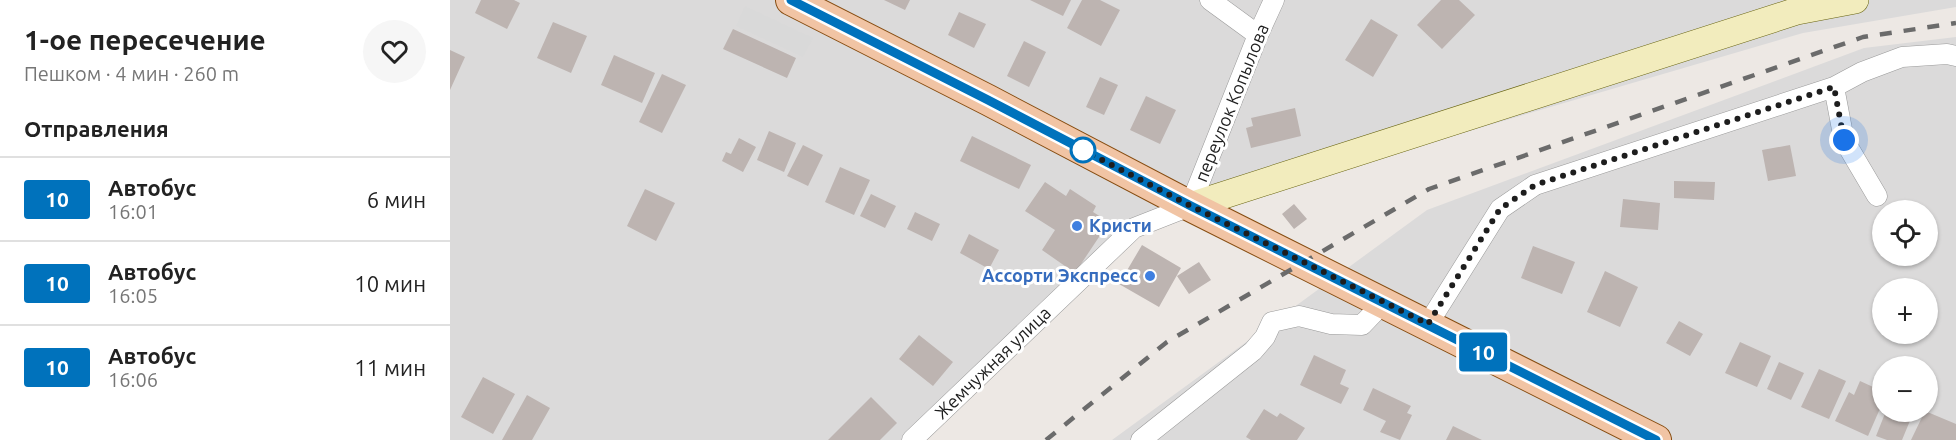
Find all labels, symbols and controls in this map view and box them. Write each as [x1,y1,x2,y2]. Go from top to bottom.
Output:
button: heart [363,20,426,83]
street label: переулок Копылова [1190,21,1272,185]
text: 1-ое пересечение [24,24,266,55]
text: Пешком · 4 мин · 260 m [24,62,239,85]
text: Отправления [24,116,169,141]
your location [1829,125,1859,155]
unlabelled marker [1070,137,1096,163]
text: Автобус [108,175,196,200]
text: 10 [45,187,69,211]
text: 6 мин [367,187,426,212]
text: 16:01 [108,200,158,223]
map controls [1872,200,1938,422]
button: locate [1872,200,1938,266]
place label: Кристи [1089,215,1152,235]
marker: Кристи [1070,219,1084,233]
text: Автобус [108,259,196,284]
place label: Ассорти Экспресс [982,265,1138,285]
marker: Ассорти Экспресс [1143,269,1157,283]
text: 10 [45,271,69,295]
text: 10 мин [354,271,426,296]
button: + [1872,278,1938,344]
text: 16:05 [108,284,158,307]
street label: Жемчужная улица [930,302,1054,422]
line badge: 10 [1456,332,1510,372]
text: 10 [1471,340,1495,364]
text: Автобус [108,343,196,368]
text: 10 [45,355,69,379]
text: 11 мин [354,355,426,380]
button: − [1872,356,1938,422]
text: 16:06 [108,368,158,391]

